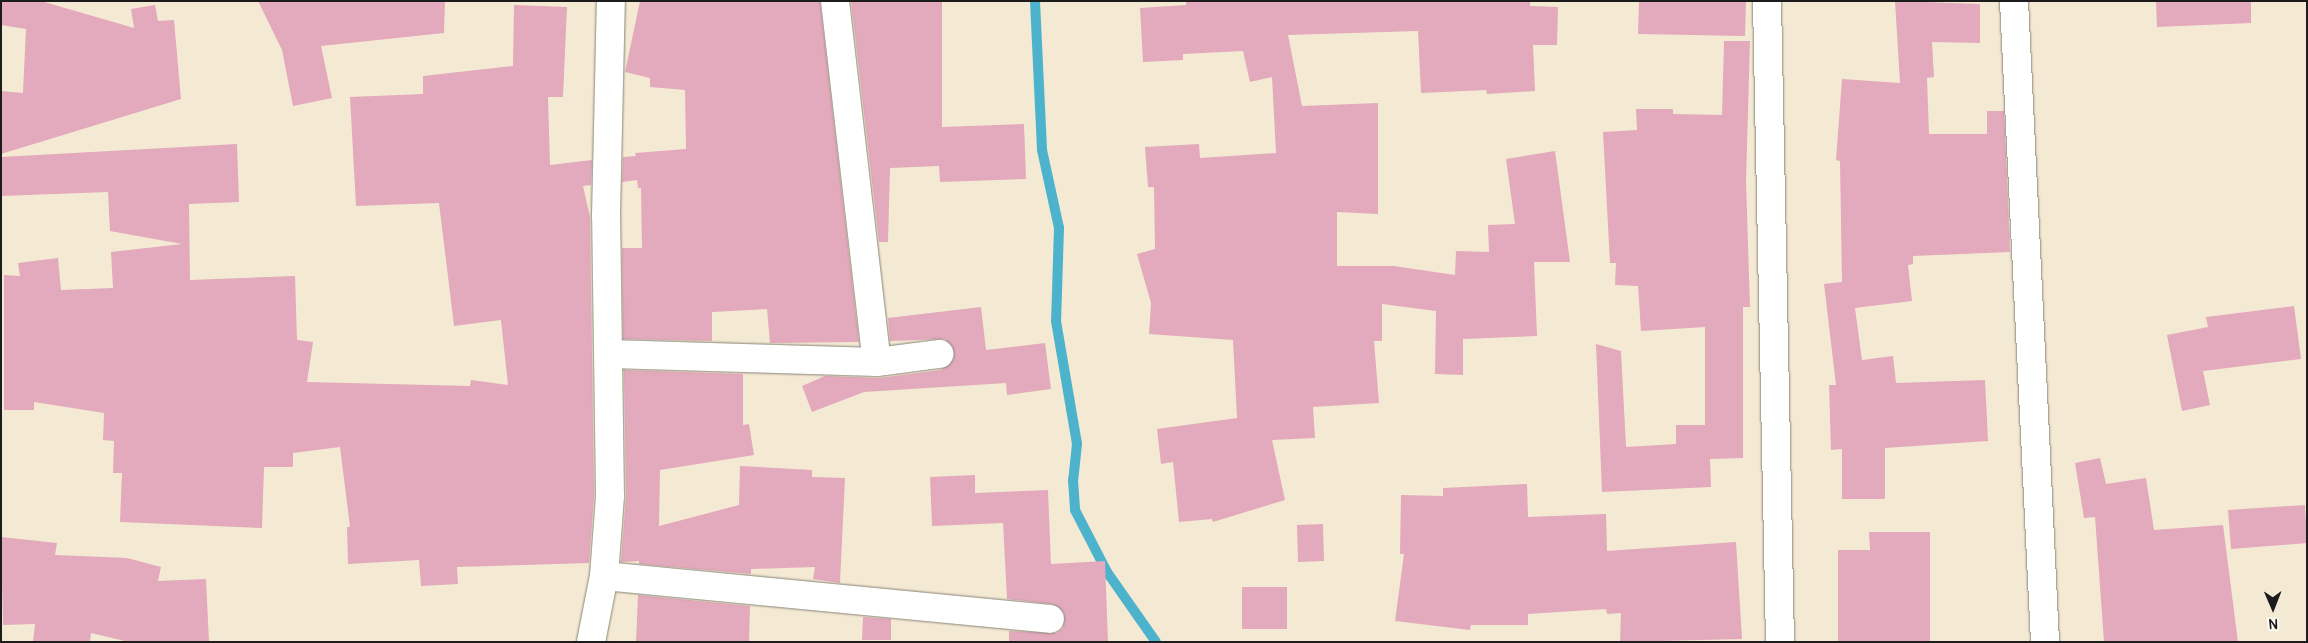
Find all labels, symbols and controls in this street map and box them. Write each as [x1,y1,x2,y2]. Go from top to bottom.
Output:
north arrow [2248,583,2298,633]
text: N [2268,615,2278,632]

